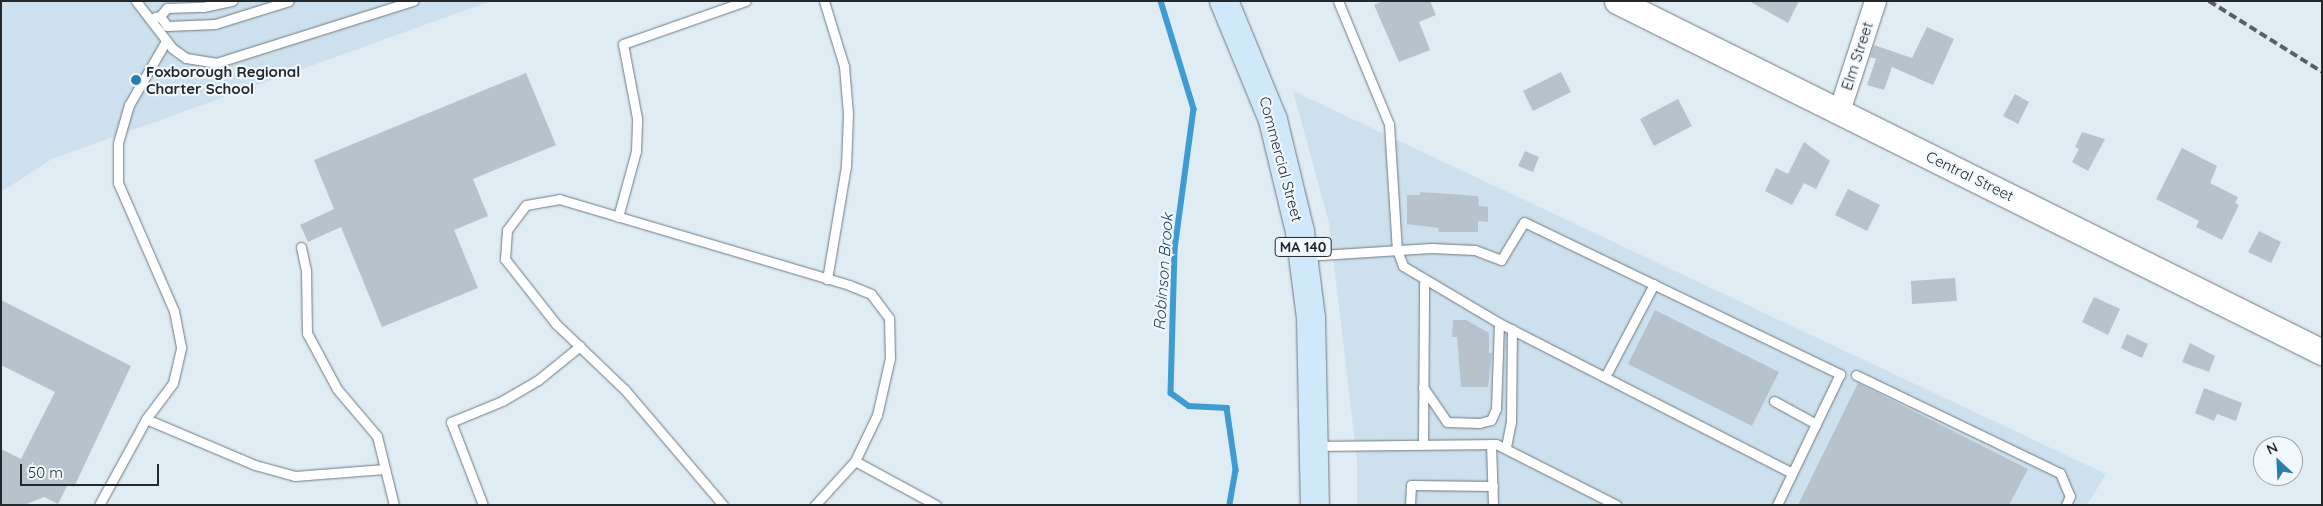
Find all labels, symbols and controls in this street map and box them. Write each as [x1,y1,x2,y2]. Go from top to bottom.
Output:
street label: Elm Street [1838,20,1876,92]
place label: Foxborough Regional Charter School [146,62,300,97]
marker: Foxborough Regional Charter School [130,74,142,86]
street label: Commercial Street [1256,94,1306,224]
street label: Central Street [1923,147,2017,205]
water label: Robinson Brook [1149,213,1177,331]
road number: MA 140 [1274,236,1332,258]
north arrow [2253,436,2303,486]
text: N [2264,438,2281,459]
scale bar [22,454,161,486]
text: 50 m [28,463,63,482]

